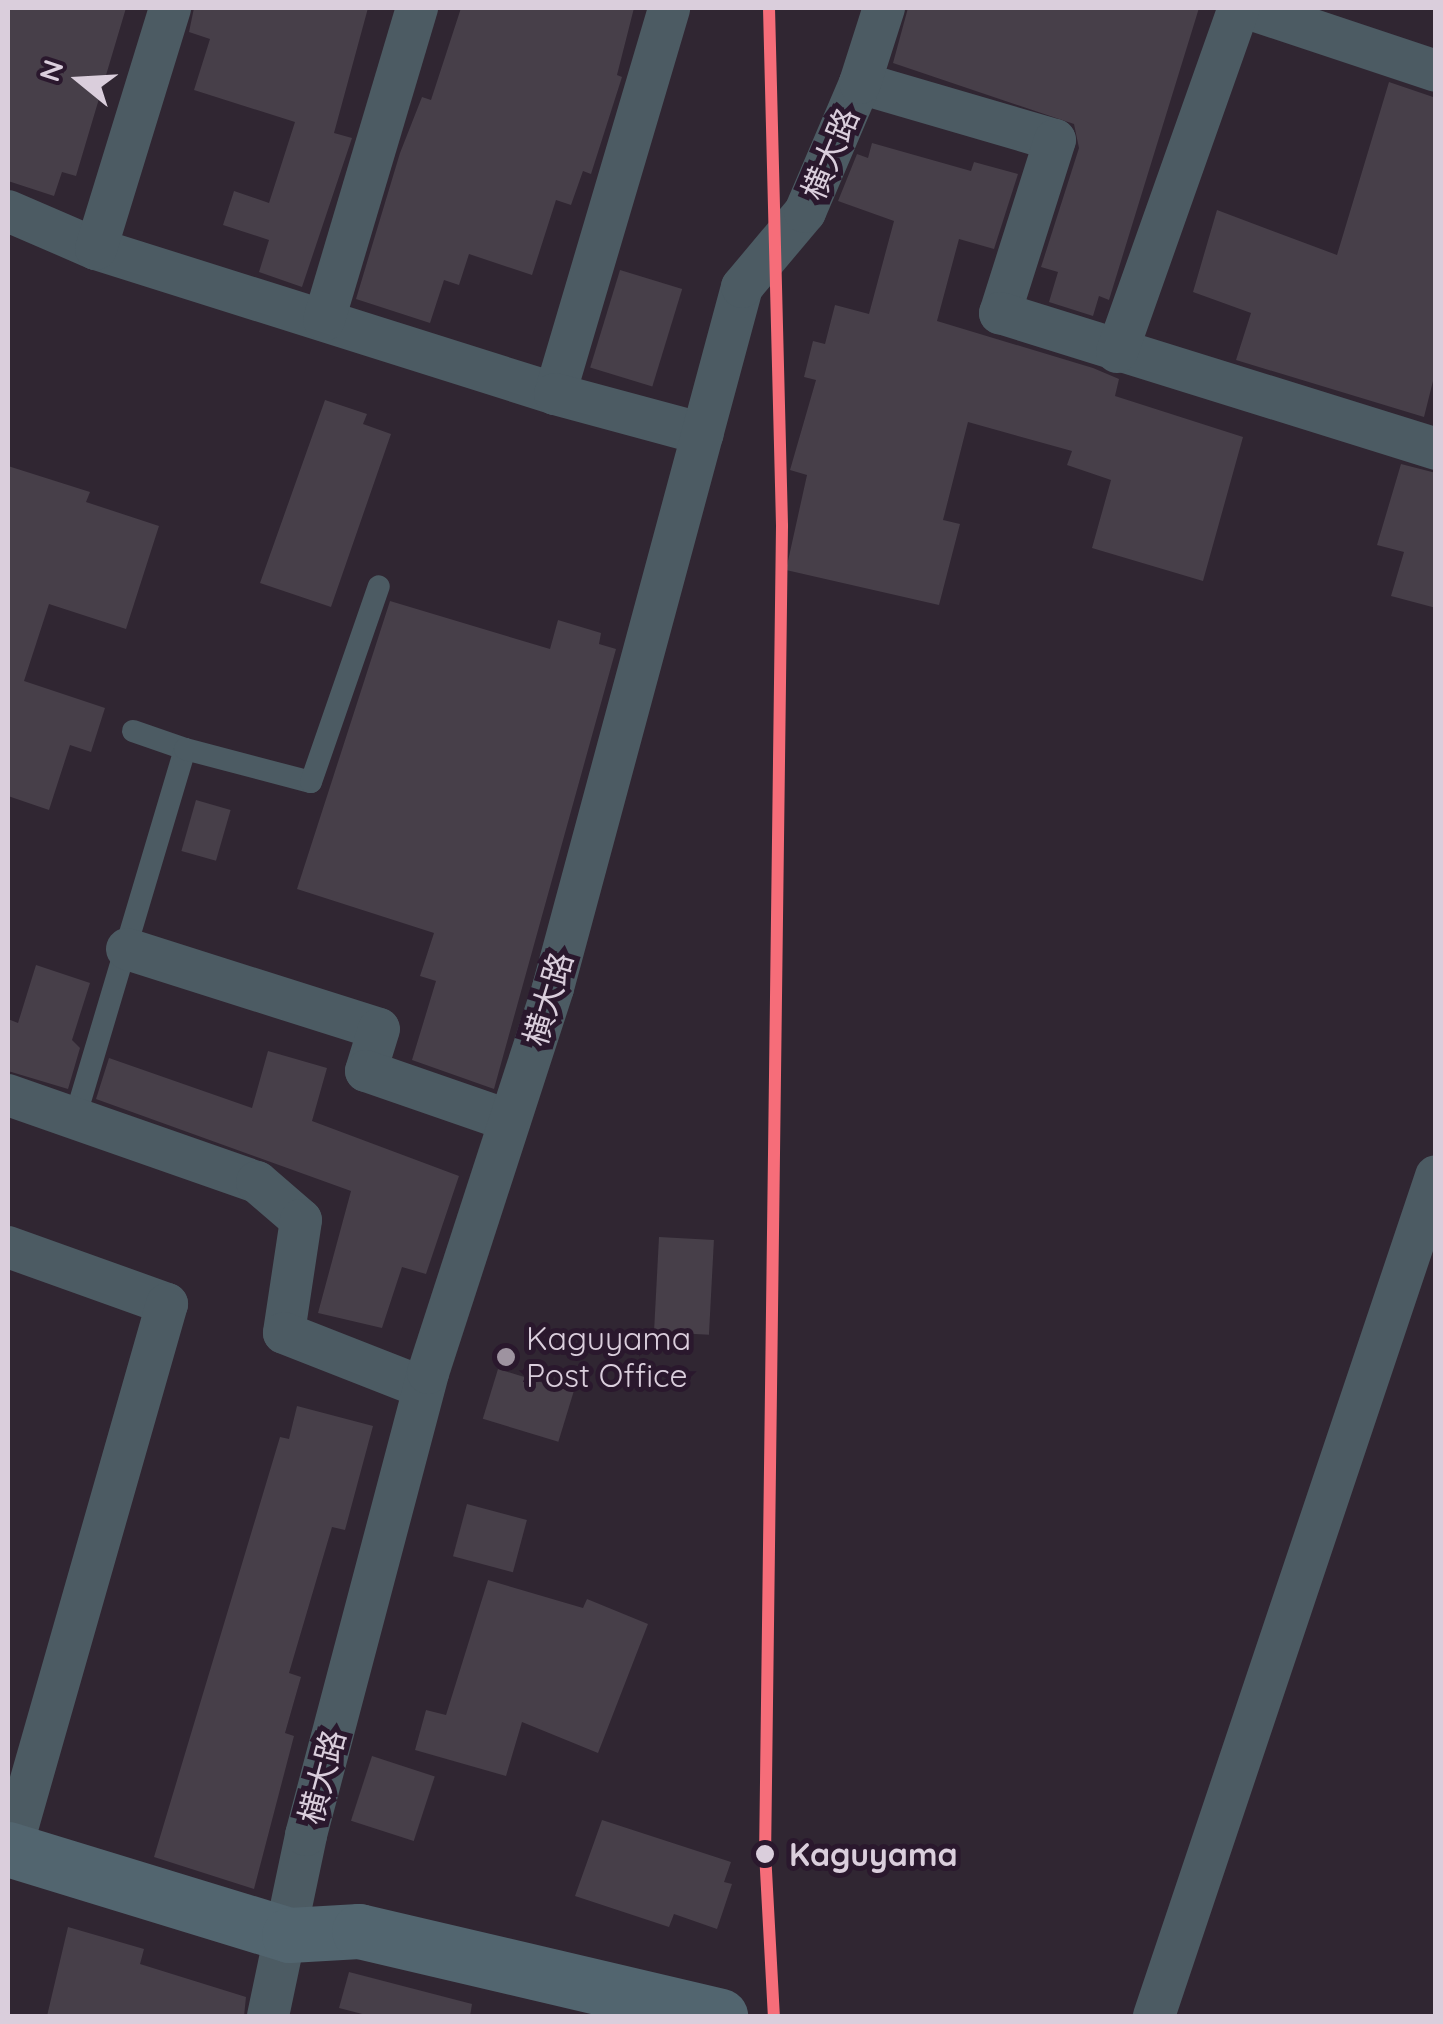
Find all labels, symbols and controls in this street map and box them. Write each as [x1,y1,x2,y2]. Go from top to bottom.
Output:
north arrow [30,30,130,130]
text: N [31,55,71,86]
street label: 横大路 [794,102,866,206]
street label: 横大路 [516,947,580,1051]
place label: Kaguyama Post Office [526,1320,691,1395]
marker: Kaguyama Post Office [495,1346,517,1368]
street label: 横大路 [291,1726,353,1828]
place label: Kaguyama [789,1835,957,1873]
marker: Kaguyama [750,1839,780,1869]

